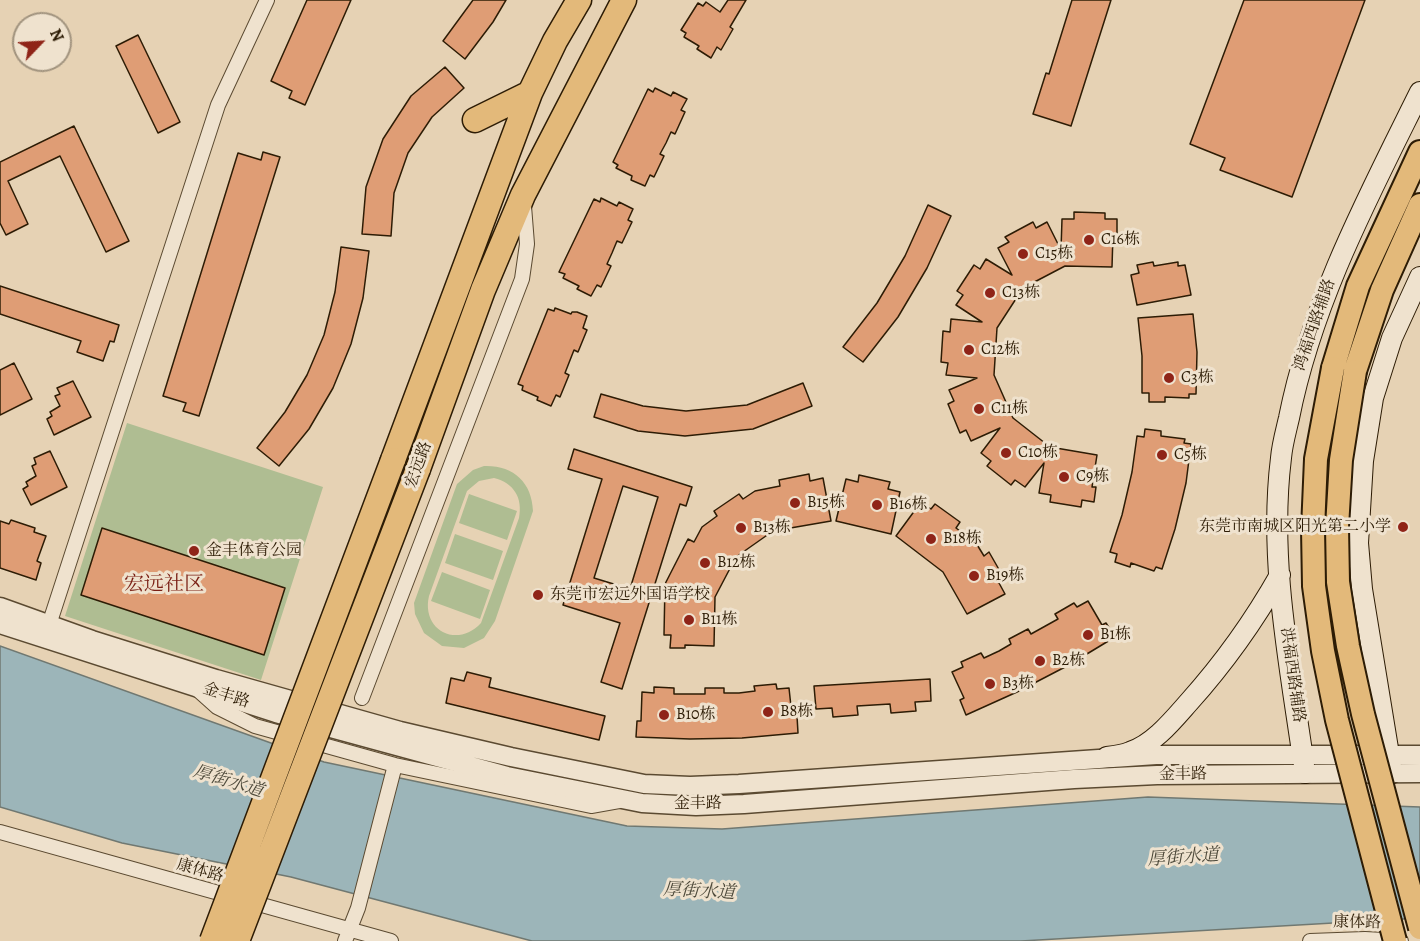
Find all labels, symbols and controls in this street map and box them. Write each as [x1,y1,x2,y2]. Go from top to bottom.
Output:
north arrow [12,12,72,72]
text: N [44,25,69,45]
place label: C16栋 [1101,230,1140,250]
marker: C16栋 [1082,233,1096,247]
place label: C15栋 [1035,244,1073,264]
marker: C15栋 [1016,247,1030,261]
street label: 鸿福西路辅路 [1290,276,1340,374]
place label: C13栋 [1002,283,1040,303]
marker: C13栋 [983,286,997,300]
place label: C12栋 [981,340,1020,360]
marker: C12栋 [962,343,976,357]
place label: C3栋 [1181,368,1214,388]
marker: C3栋 [1162,371,1176,385]
place label: C11栋 [991,399,1028,419]
marker: C11栋 [972,402,986,416]
street label: 宏远路 [402,439,436,491]
place label: C10栋 [1018,443,1058,463]
place label: C5栋 [1174,445,1207,465]
marker: C10栋 [999,446,1013,460]
marker: C5栋 [1155,448,1169,462]
place label: C9栋 [1076,467,1109,487]
marker: C9栋 [1057,470,1071,484]
place label: B15栋 [807,493,845,513]
place label: B16栋 [889,495,927,515]
marker: B15栋 [788,496,802,510]
marker: B16栋 [870,498,884,512]
place label: 东莞市南城区阳光第二小学 [1199,517,1391,537]
place label: B13栋 [753,518,791,538]
marker: 东莞市南城区阳光第二小学 [1396,520,1410,534]
marker: B13栋 [734,521,748,535]
place label: B18栋 [943,529,982,549]
marker: B18栋 [924,532,938,546]
place label: 金丰体育公园 [206,541,302,561]
marker: 金丰体育公园 [187,544,201,558]
place label: B12栋 [717,553,756,573]
marker: B12栋 [698,556,712,570]
place label: B19栋 [986,566,1024,586]
marker: B19栋 [967,569,981,583]
district label: 宏远社区 [124,573,204,597]
place label: 东莞市宏远外国语学校 [550,585,710,605]
marker: 东莞市宏远外国语学校 [531,588,545,602]
place label: B11栋 [701,610,737,630]
marker: B11栋 [682,613,696,627]
place label: B1栋 [1100,625,1131,645]
street label: 洪福西路辅路 [1276,626,1308,724]
marker: B1栋 [1081,628,1095,642]
place label: B2栋 [1052,651,1085,671]
marker: B2栋 [1033,654,1047,668]
place label: B3栋 [1002,674,1034,694]
marker: B3栋 [983,677,997,691]
street label: 金丰路 [200,679,252,713]
place label: B8栋 [780,702,813,722]
place label: B10栋 [676,705,716,725]
marker: B8栋 [761,705,775,719]
marker: B10栋 [657,708,671,722]
water label: 厚街水道 [190,761,266,803]
street label: 金丰路 [1159,765,1207,785]
street label: 金丰路 [674,794,722,814]
water label: 厚街水道 [1146,845,1220,871]
street label: 康体路 [174,855,226,887]
water label: 厚街水道 [662,879,736,905]
street label: 康体路 [1333,913,1381,933]

